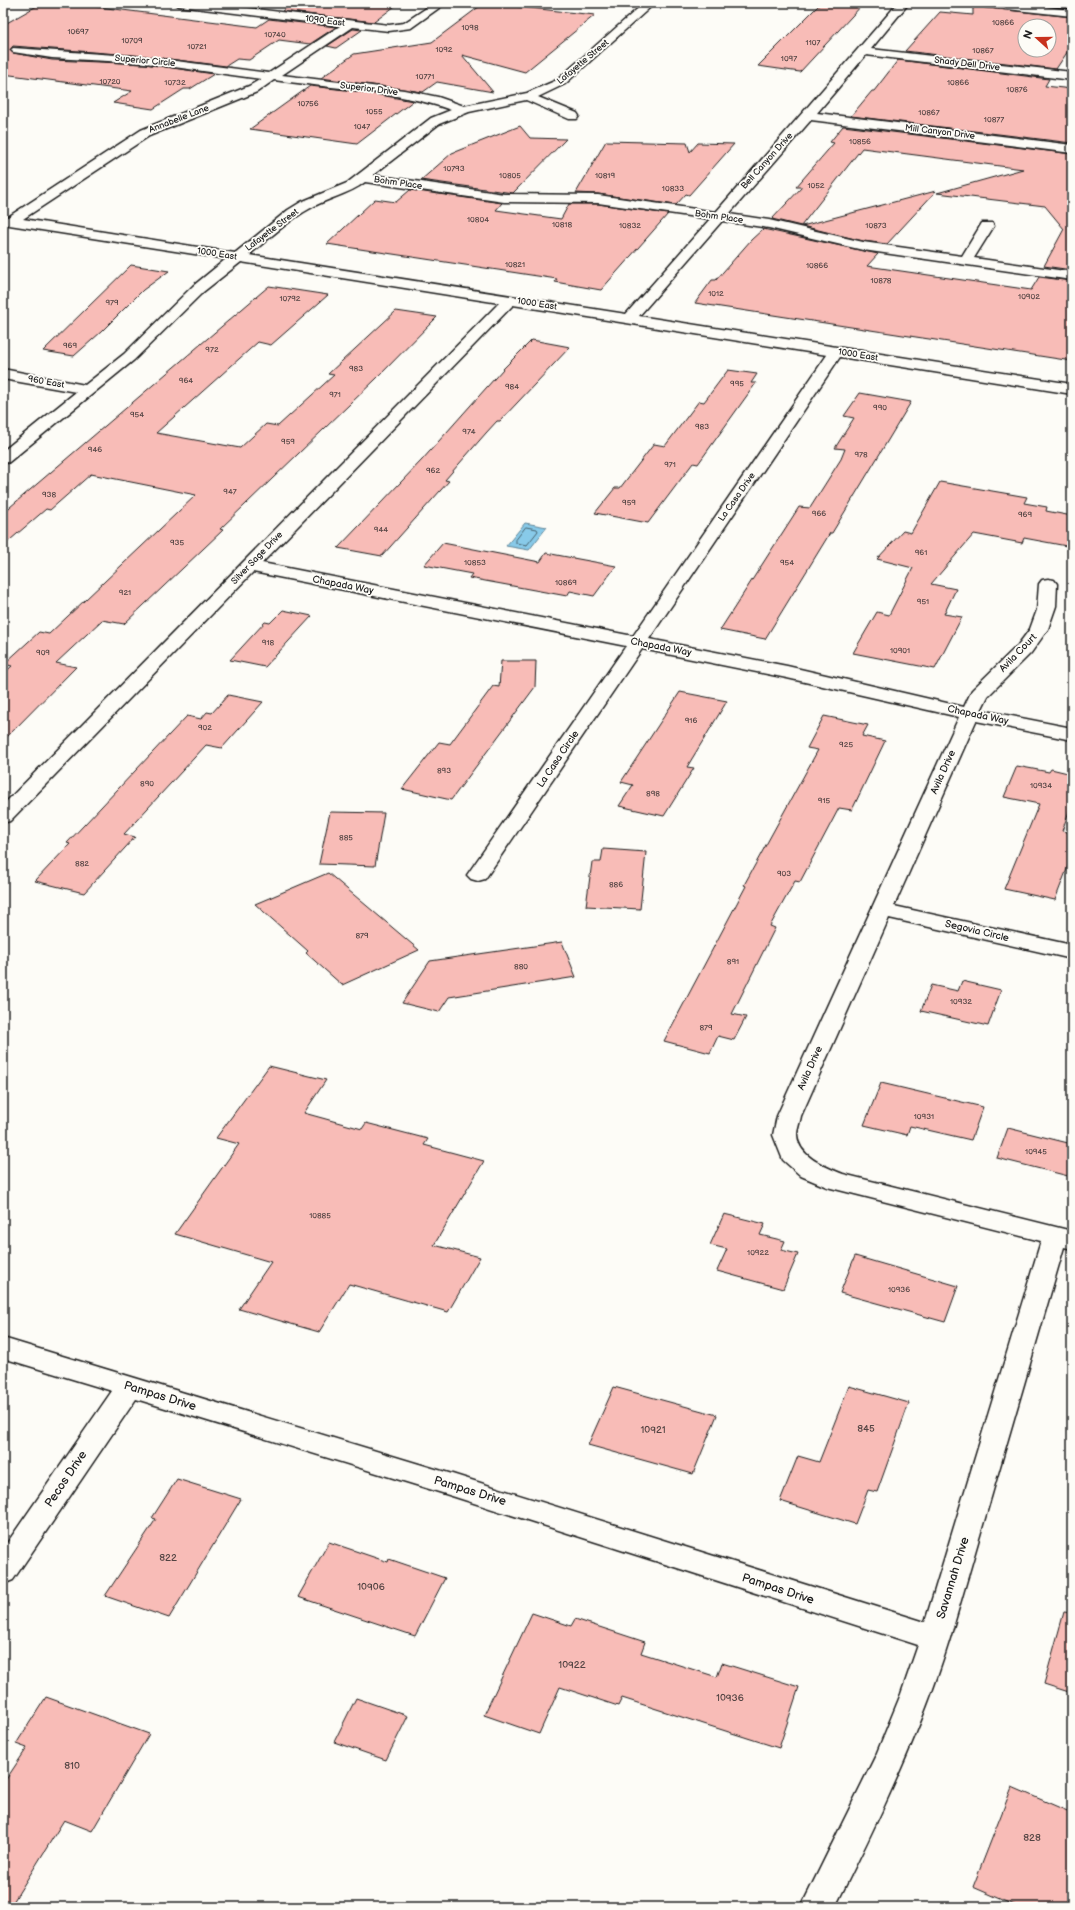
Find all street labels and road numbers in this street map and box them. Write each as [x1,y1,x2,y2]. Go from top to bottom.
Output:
street label: 1090 East [305,13,346,29]
street label: Lafayette Street [555,37,611,87]
street label: Superior Circle [114,53,176,69]
street label: Shady Dell Drive [934,55,1001,74]
street label: Superior Drive [339,80,399,98]
street label: Annabelle Lane [147,102,211,135]
street label: Mill Canyon Drive [904,122,976,142]
street label: Bell Canyon Drive [739,130,796,191]
street label: Bohm Place [373,174,424,192]
street label: Lafayette Street [243,206,301,254]
street label: Bohm Place [694,208,745,226]
street label: 1000 East [196,245,238,263]
street label: 1000 East [516,295,558,313]
street label: 1000 East [837,346,879,364]
street label: 960 East [27,373,65,391]
street label: La Casa Drive [716,470,758,524]
street label: Silver Sage Drive [229,529,285,587]
street label: Chapada Way [311,573,375,597]
street label: Avila Court [997,631,1039,675]
street label: Chapada Way [629,635,693,659]
street label: Chapada Way [946,703,1010,727]
street label: La Casa Circle [535,728,582,790]
street label: Avila Drive [928,748,958,796]
street label: Segovia Circle [944,918,1010,944]
street label: Avila Drive [795,1044,825,1092]
street label: Pampas Drive [122,1378,198,1414]
street label: Pecos Drive [42,1448,90,1510]
street label: Pampas Drive [432,1473,508,1509]
street label: Savannah Drive [933,1535,973,1621]
street label: Pampas Drive [740,1570,816,1608]

